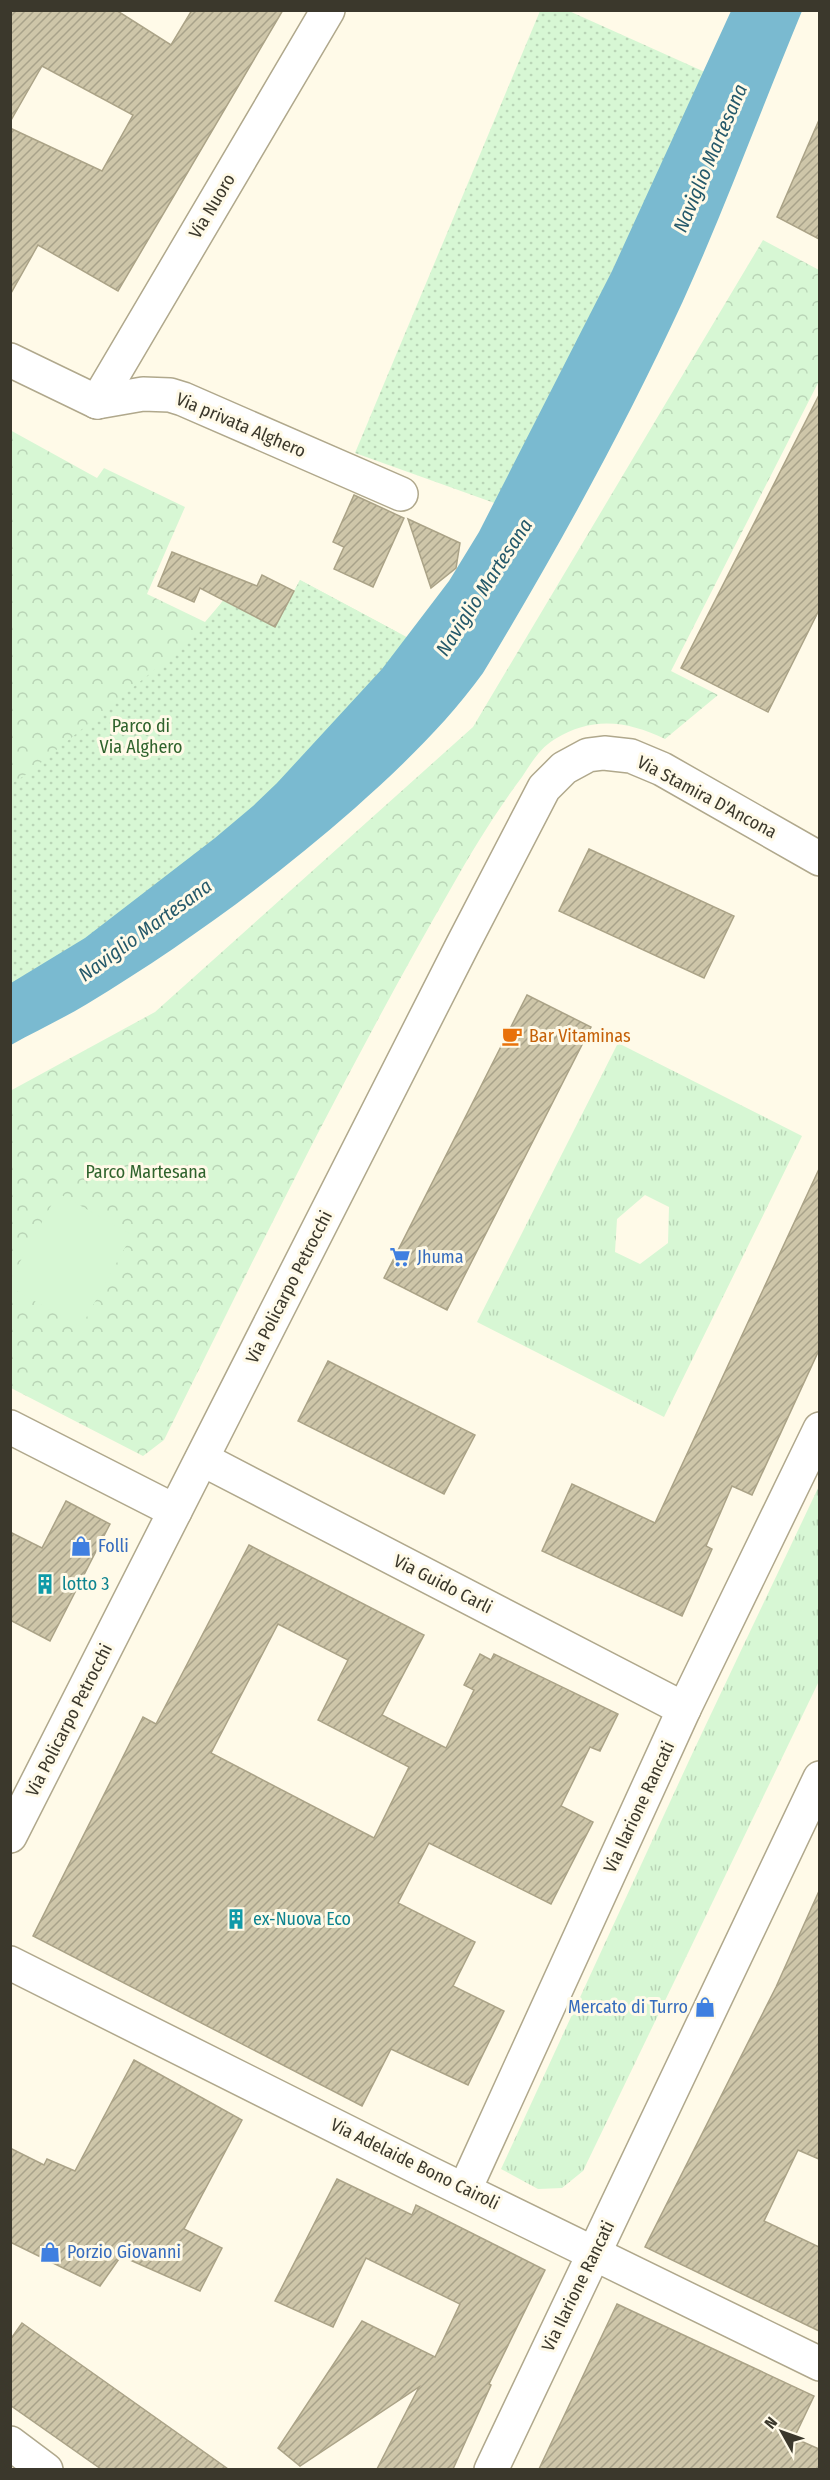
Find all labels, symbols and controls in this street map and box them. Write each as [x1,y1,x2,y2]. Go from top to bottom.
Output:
water label: Naviglio Martesana [668,80,752,236]
street label: Via Nuoro [184,170,240,242]
street label: Via privata Alghero [173,388,309,462]
water label: Naviglio Martesana [431,514,537,660]
park label: Parco di Via Alghero [99,715,183,758]
street label: Via Stamira D'Ancona [633,751,781,843]
water label: Naviglio Martesana [74,874,216,986]
cafe icon: Bar Vitaminas [500,1024,524,1048]
place label: Bar Vitaminas [529,1025,631,1047]
park label: Parco Martesana [85,1161,207,1183]
street label: Via Policarpo Petrocchi [241,1207,337,1367]
supermarket icon: Jhuma [388,1245,412,1269]
place label: Jhuma [417,1246,464,1268]
shop icon: Folli [69,1534,93,1558]
place label: Folli [98,1535,129,1557]
street label: Via Guido Carli [390,1550,496,1618]
building icon: lotto 3 [33,1572,57,1596]
place label: lotto 3 [62,1573,109,1595]
street label: Via Policarpo Petrocchi [21,1640,117,1800]
street label: Via Ilarione Rancati [599,1738,679,1876]
building icon: ex-Nuova Eco [224,1907,248,1931]
place label: ex-Nuova Eco [253,1908,351,1930]
shop icon: Mercato di Turro [693,1995,717,2019]
place label: Mercato di Turro [568,1996,688,2018]
street label: Via Adelaide Bono Cairoli [327,2114,503,2214]
street label: Via Ilarione Rancati [537,2217,619,2355]
shop icon: Porzio Giovanni [38,2240,62,2264]
place label: Porzio Giovanni [67,2241,181,2263]
north arrow [752,2402,812,2462]
text: N [761,2413,781,2432]

